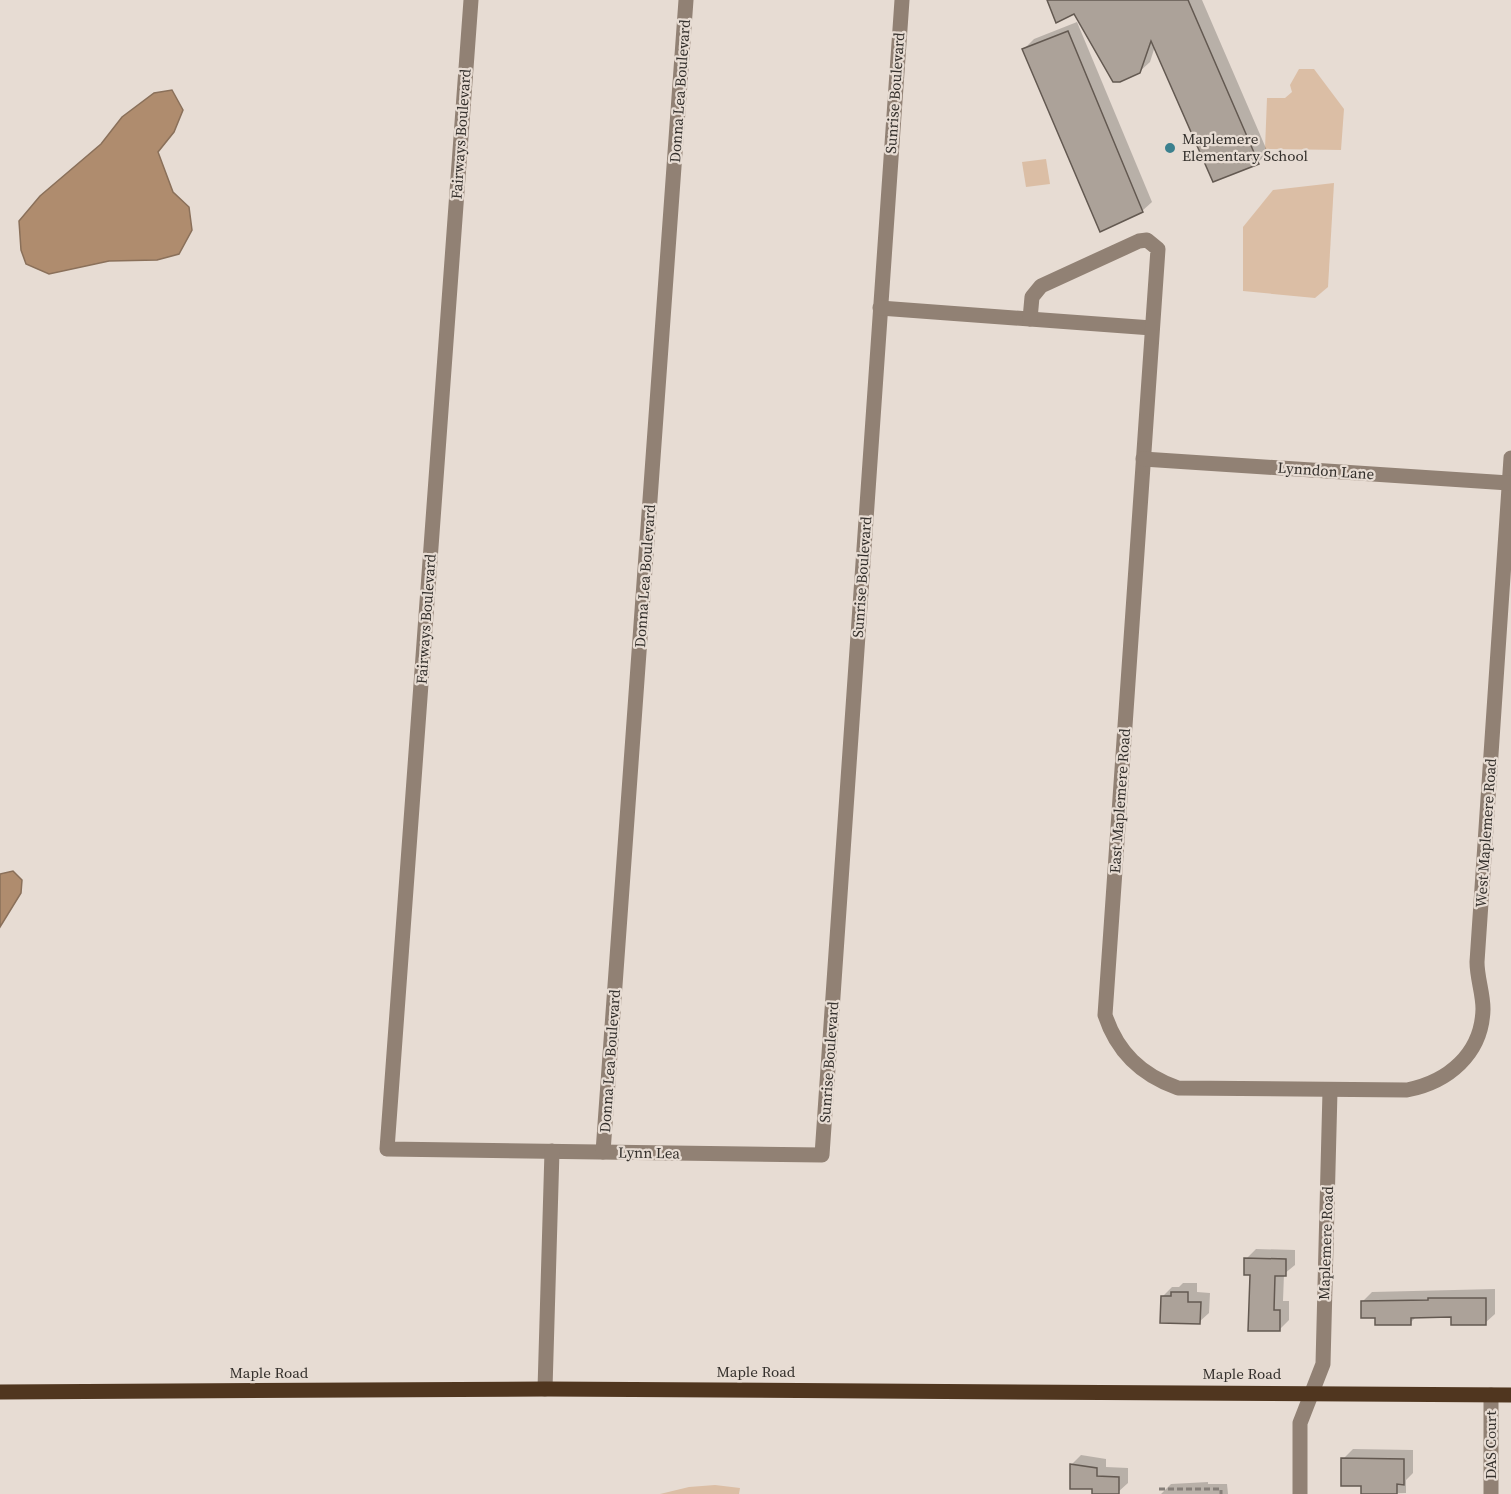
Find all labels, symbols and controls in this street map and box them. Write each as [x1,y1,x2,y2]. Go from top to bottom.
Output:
street label: Donna Lea Boulevard [664,18,695,163]
street label: Sunrise Boulevard [880,31,909,154]
street label: Fairways Boulevard [445,68,476,200]
place label: Maplemere Elementary School [1182,128,1309,166]
marker: Maplemere Elementary School [1163,141,1177,155]
street label: Lynndon Lane [1277,457,1375,484]
street label: Donna Lea Boulevard [629,503,660,648]
street label: Sunrise Boulevard [847,515,876,638]
street label: Fairways Boulevard [410,553,441,685]
street label: East Maplemere Road [1104,727,1135,874]
street label: West Maplemere Road [1470,757,1501,908]
street label: Donna Lea Boulevard [594,988,625,1133]
street label: Sunrise Boulevard [814,1000,843,1123]
street label: Lynn Lea [618,1141,681,1164]
street label: Maplemere Road [1313,1185,1338,1300]
street label: Maple Road [717,1361,796,1382]
street label: Maple Road [230,1362,309,1383]
street label: Maple Road [1203,1363,1282,1384]
street label: DAS Court [1480,1411,1501,1479]

